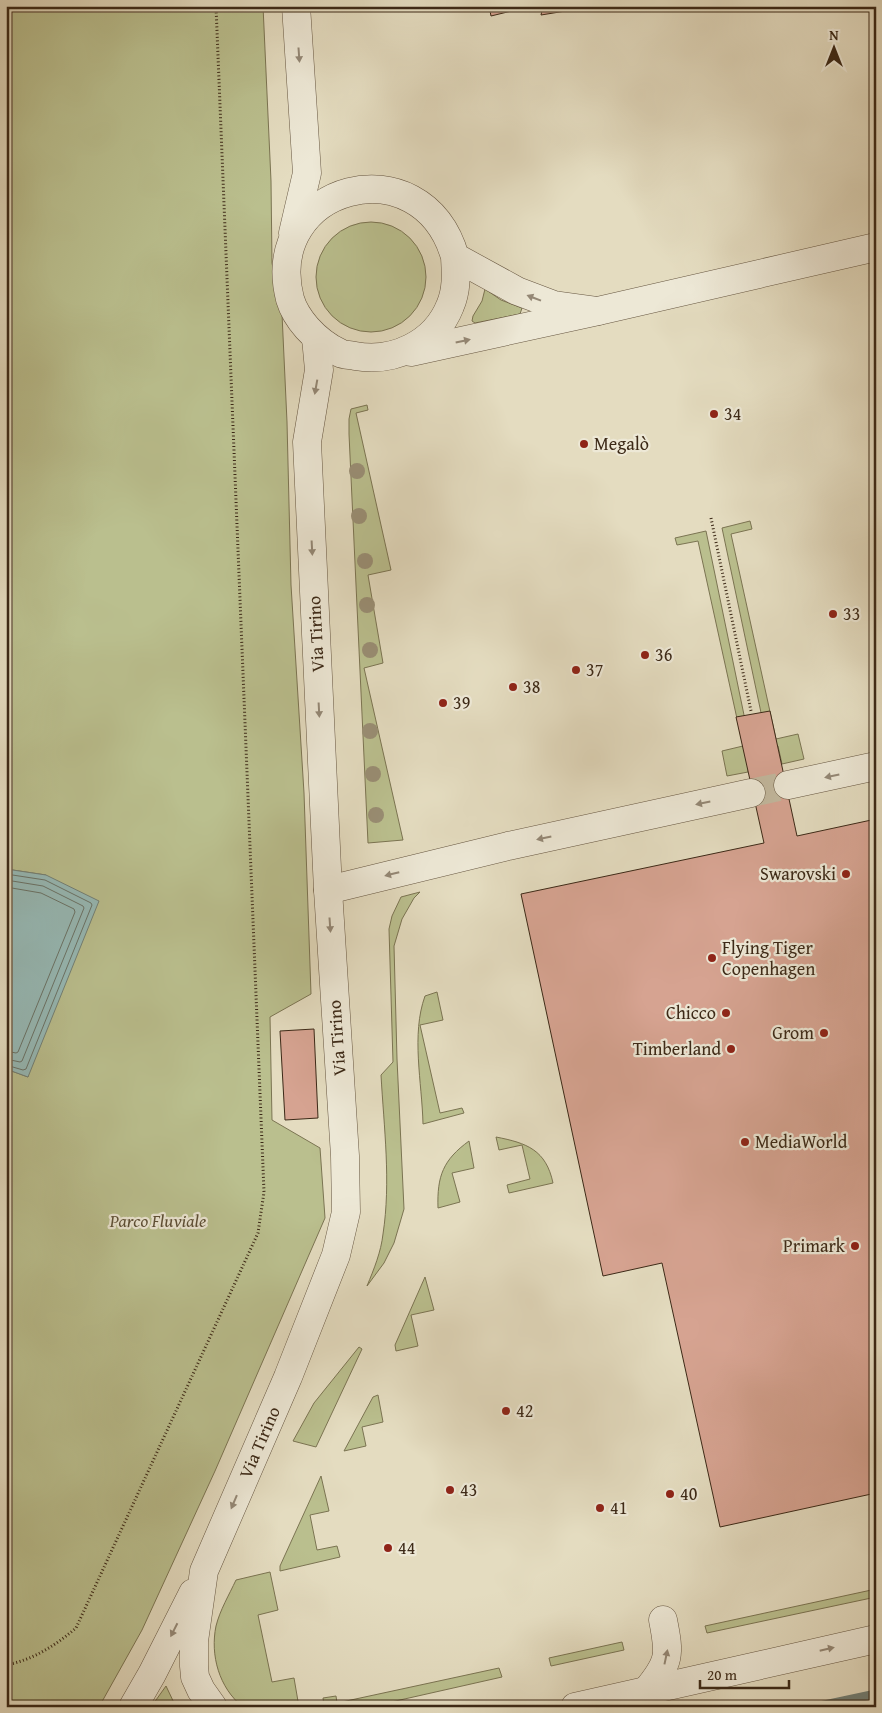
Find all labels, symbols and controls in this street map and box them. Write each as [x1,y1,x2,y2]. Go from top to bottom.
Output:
north arrow [810,22,860,72]
text: N [829,25,839,45]
one-way arrow [296,47,304,63]
one-way arrow [527,293,541,301]
one-way arrow [455,336,471,344]
one-way arrow [312,379,320,395]
place label: 34 [724,400,741,427]
marker: 34 [708,408,720,420]
place label: Megalò [594,430,649,457]
marker: Megalò [578,438,590,450]
one-way arrow [308,540,316,556]
street label: Via Tirino [300,595,331,673]
place label: 33 [843,600,860,627]
marker: 33 [827,608,839,620]
place label: 36 [655,641,672,668]
marker: 36 [639,649,651,661]
place label: 37 [586,656,603,683]
marker: 37 [570,664,582,676]
place label: 38 [523,673,540,700]
marker: 38 [507,681,519,693]
place label: 39 [453,689,470,716]
marker: 39 [437,697,449,709]
one-way arrow [316,703,324,719]
one-way arrow [824,772,839,780]
one-way arrow [696,799,711,807]
one-way arrow [537,834,552,842]
place label: Swarovski [760,860,836,887]
marker: Swarovski [840,868,852,880]
one-way arrow [385,870,400,878]
one-way arrow [326,917,334,933]
place label: Flying Tiger Copenhagen [722,934,815,982]
marker: Flying Tiger Copenhagen [706,952,718,964]
street label: Via Tirino [320,999,353,1077]
place label: Chicco [666,999,716,1026]
marker: Chicco [720,1007,732,1019]
place label: Grom [772,1019,814,1046]
marker: Grom [818,1027,830,1039]
place label: Timberland [633,1035,721,1062]
marker: Timberland [725,1043,737,1055]
place label: MediaWorld [755,1128,848,1155]
marker: MediaWorld [739,1136,751,1148]
park label: Parco Fluviale [109,1207,206,1234]
place label: Primark [783,1232,846,1259]
marker: Primark [849,1240,861,1252]
place label: 42 [516,1397,533,1424]
street label: Via Tirino [232,1402,287,1483]
marker: 42 [500,1405,512,1417]
place label: 43 [460,1476,477,1503]
place label: 40 [680,1480,698,1507]
marker: 43 [444,1484,456,1496]
marker: 40 [664,1488,676,1500]
place label: 41 [610,1494,627,1521]
one-way arrow [229,1495,237,1509]
marker: 41 [594,1502,606,1514]
place label: 44 [398,1534,415,1561]
marker: 44 [382,1542,394,1554]
one-way arrow [170,1623,178,1638]
one-way arrow [820,1645,835,1653]
one-way arrow [662,1650,670,1665]
scale bar [700,1658,788,1690]
text: 20 m [707,1664,738,1685]

